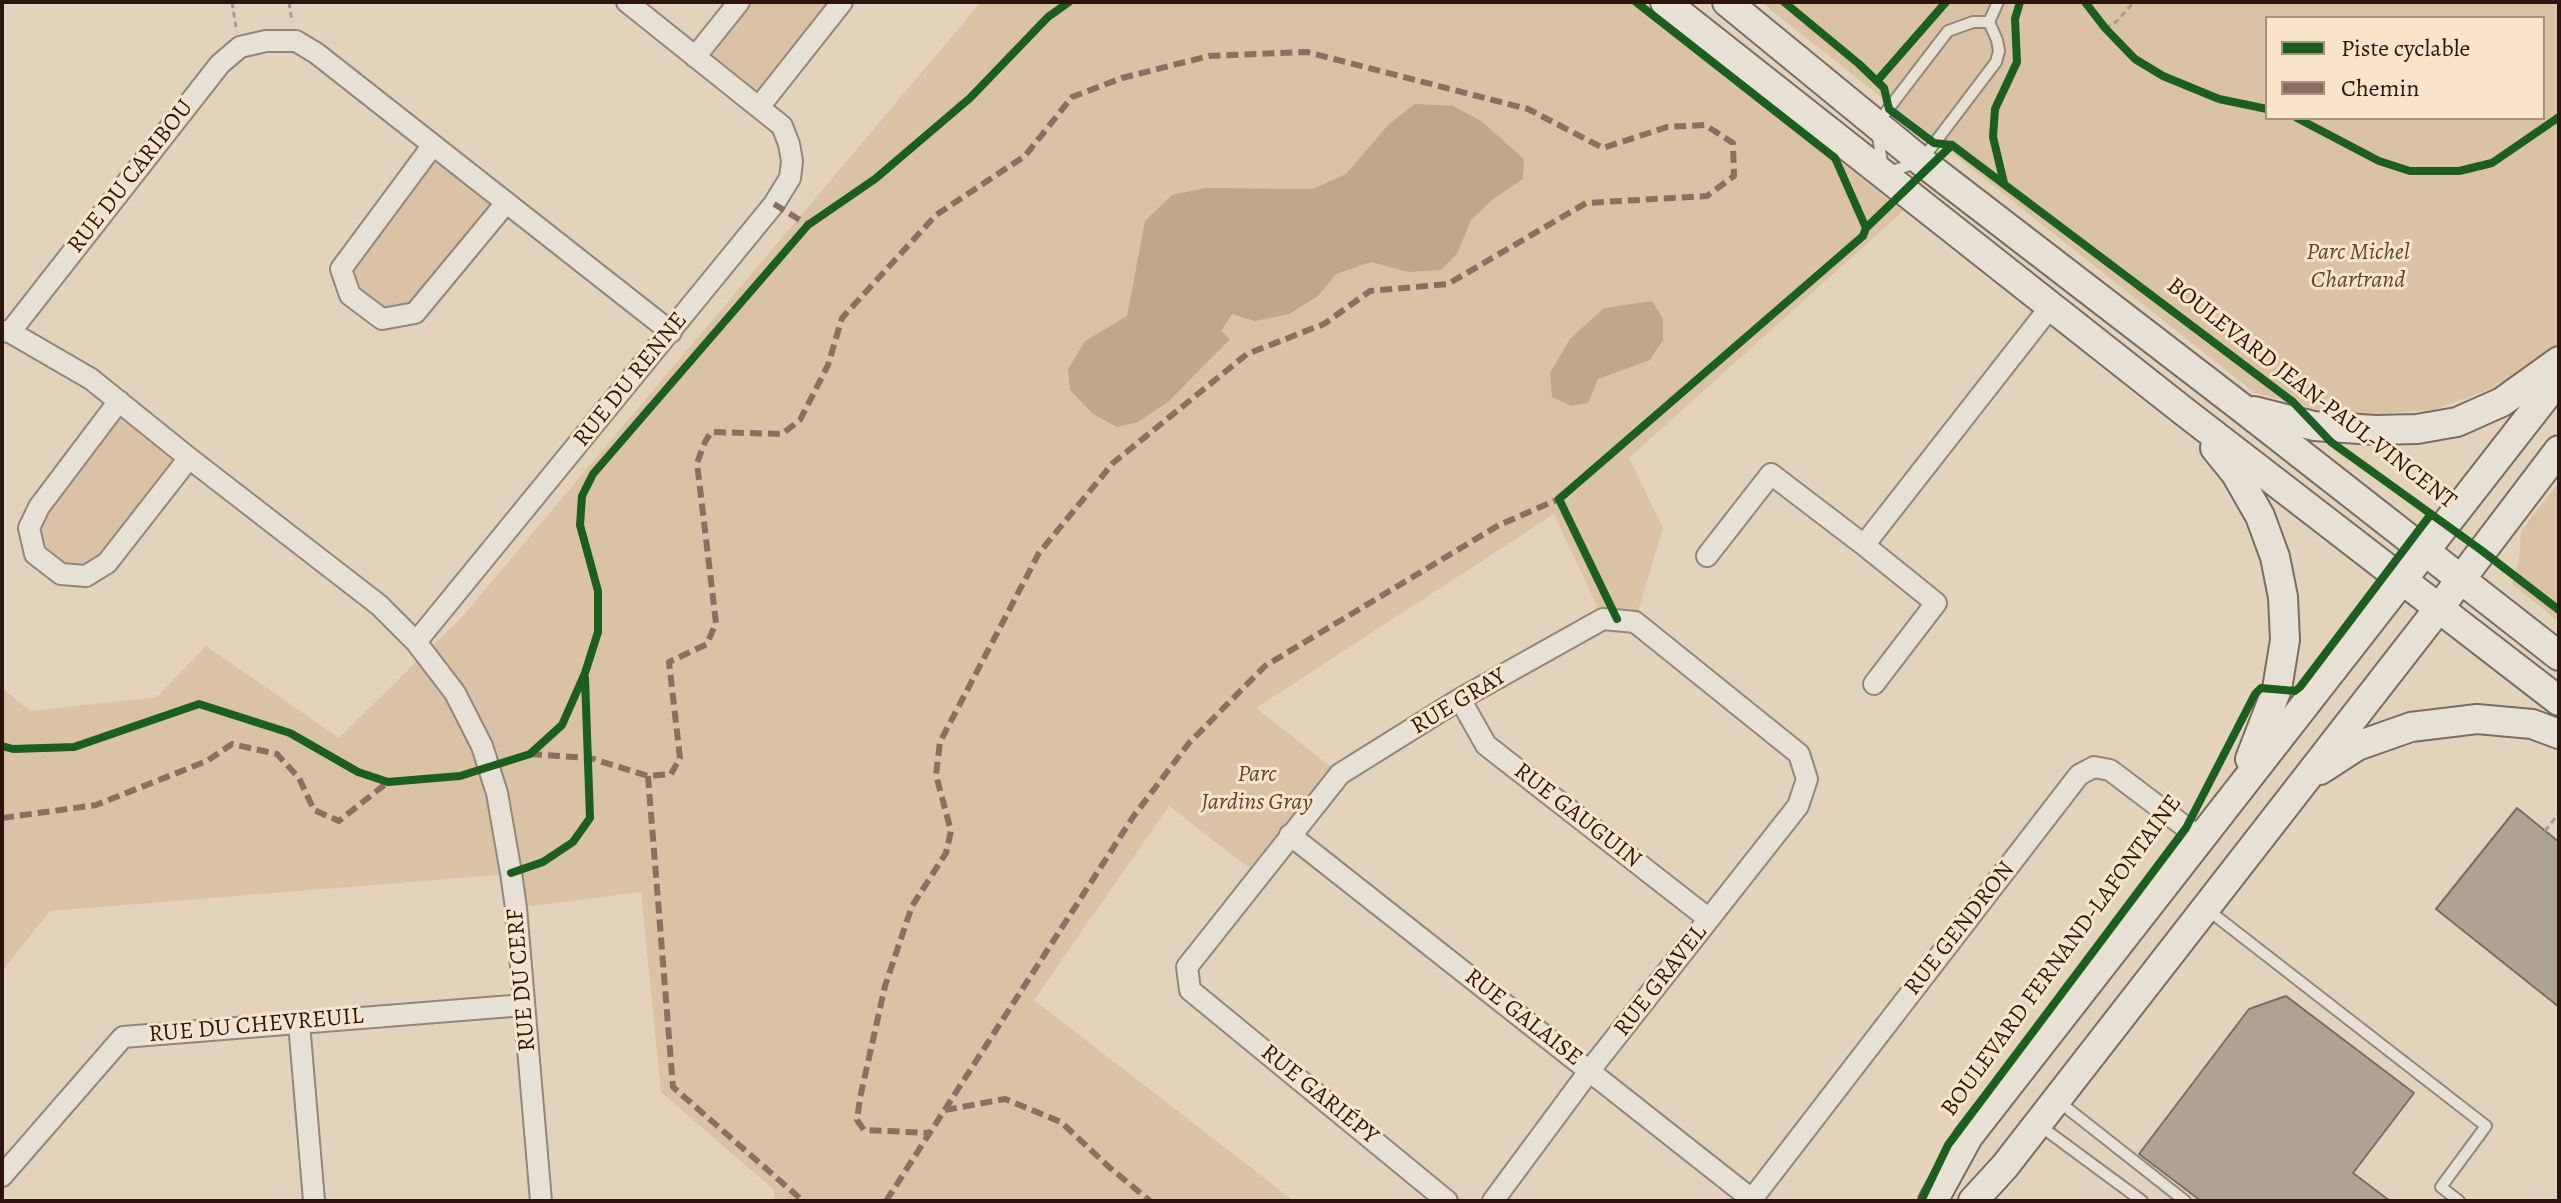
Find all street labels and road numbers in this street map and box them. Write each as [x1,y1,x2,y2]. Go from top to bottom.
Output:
street label: RUE DU CARIBOU [62,94,200,260]
street label: BOULEVARD JEAN-PAUL-VINCENT [2160,272,2462,516]
street label: RUE DU RENNE [568,307,694,453]
street label: RUE GRAY [1406,662,1512,742]
street label: RUE GAUGUIN [1508,757,1646,875]
street label: BOULEVARD FERNAND-LAFONTAINE [1936,790,2188,1122]
street label: RUE GENDRON [1899,856,2021,1002]
street label: RUE DU CERF [501,907,543,1053]
street label: RUE GRAVEL [1608,919,1714,1043]
street label: RUE GALAISE [1458,963,1588,1073]
street label: RUE DU CHEVREUIL [147,1002,365,1050]
street label: RUE GARIÉPY [1254,1039,1384,1151]

